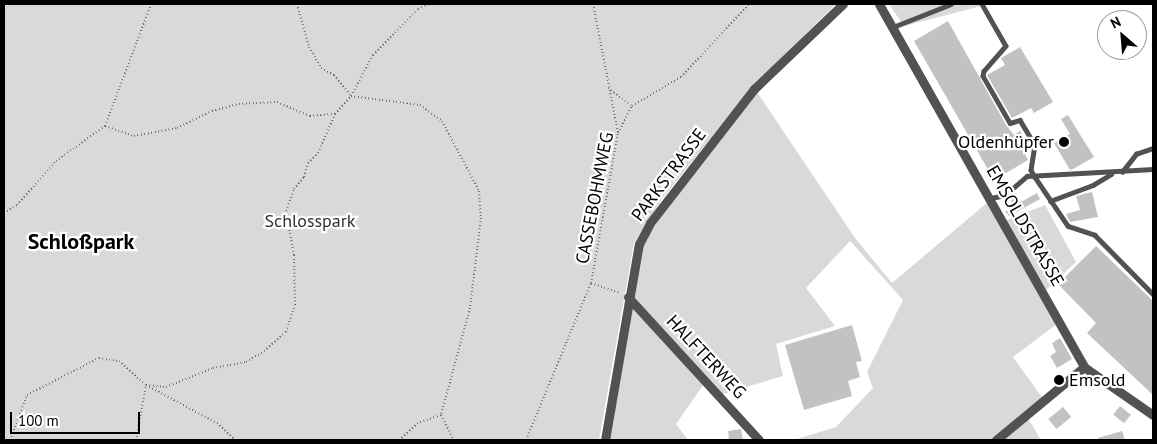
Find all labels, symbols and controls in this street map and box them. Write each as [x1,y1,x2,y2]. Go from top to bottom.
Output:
north arrow [1097,10,1147,60]
text: N [1107,12,1124,33]
street label: PARKSTRASSE [627,124,711,226]
street label: CASSEBOHMWEG [572,130,618,266]
place label: Oldenhüpfer [958,131,1054,153]
marker: Oldenhüpfer [1058,136,1070,148]
street label: EMSOLDSTRASSE [982,162,1068,290]
park label: Schlosspark [265,210,355,232]
district label: Schloßpark [28,229,134,255]
street label: HALFTERWEG [662,311,750,403]
place label: Emsold [1069,369,1125,391]
marker: Emsold [1053,374,1065,386]
scale bar [12,402,142,434]
text: 100 m [18,411,59,430]

